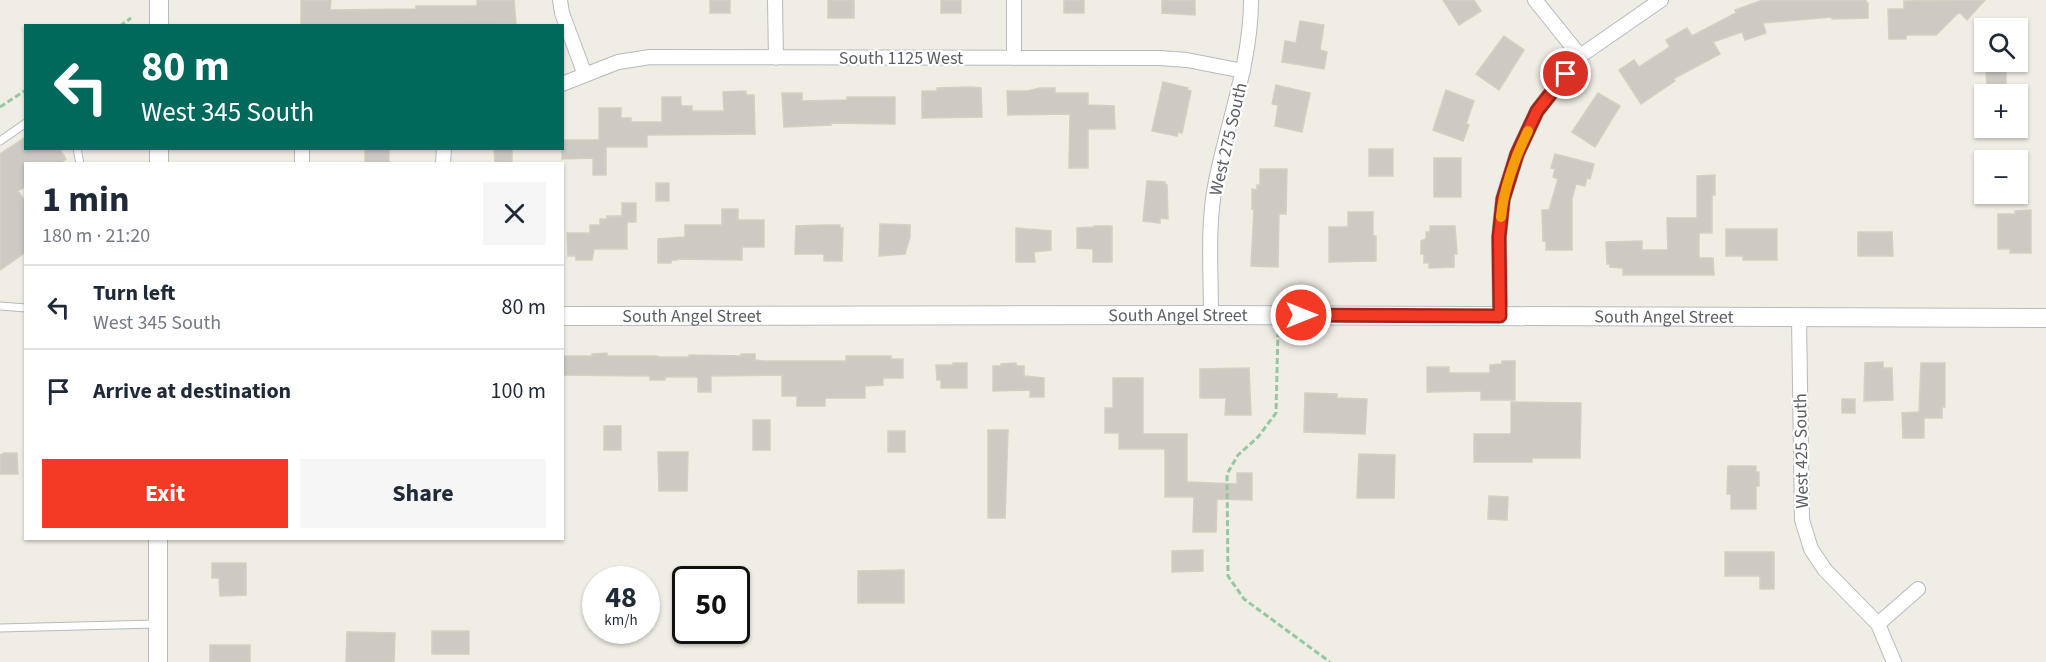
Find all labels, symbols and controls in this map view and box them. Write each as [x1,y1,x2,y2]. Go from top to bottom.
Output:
map controls [1974,18,2028,204]
button: search [1974,18,2028,72]
text: 80 m [141,37,230,97]
street label: South 1125 West [839,46,963,71]
icon: left [42,48,120,126]
pin [1540,48,1591,99]
icon: arrive [1549,57,1582,90]
street label: West 275 South [1203,80,1254,198]
button: + [1974,84,2028,138]
text: West 345 South [141,93,314,132]
button: − [1974,150,2028,204]
text: 1 min [42,174,130,225]
button: close [483,182,546,245]
text: 180 m · 21:20 [42,222,150,250]
text: Turn left [93,277,175,309]
position arrow [1269,283,1333,347]
icon: left [42,291,75,324]
text: 80 m [501,291,546,323]
street label: South Angel Street [1108,303,1248,328]
street label: South Angel Street [622,304,762,329]
street label: South Angel Street [1594,304,1734,330]
text: West 345 South [93,309,221,337]
icon: arrive [42,375,75,408]
text: Arrive at destination [93,375,291,407]
text: 100 m [491,375,546,407]
street label: West 425 South [1788,393,1815,509]
button: Exit [42,459,288,528]
button: Share [300,459,546,528]
speed limit sign: 50 [672,566,750,644]
text: 48 [605,576,637,619]
text: km/h [604,610,638,631]

